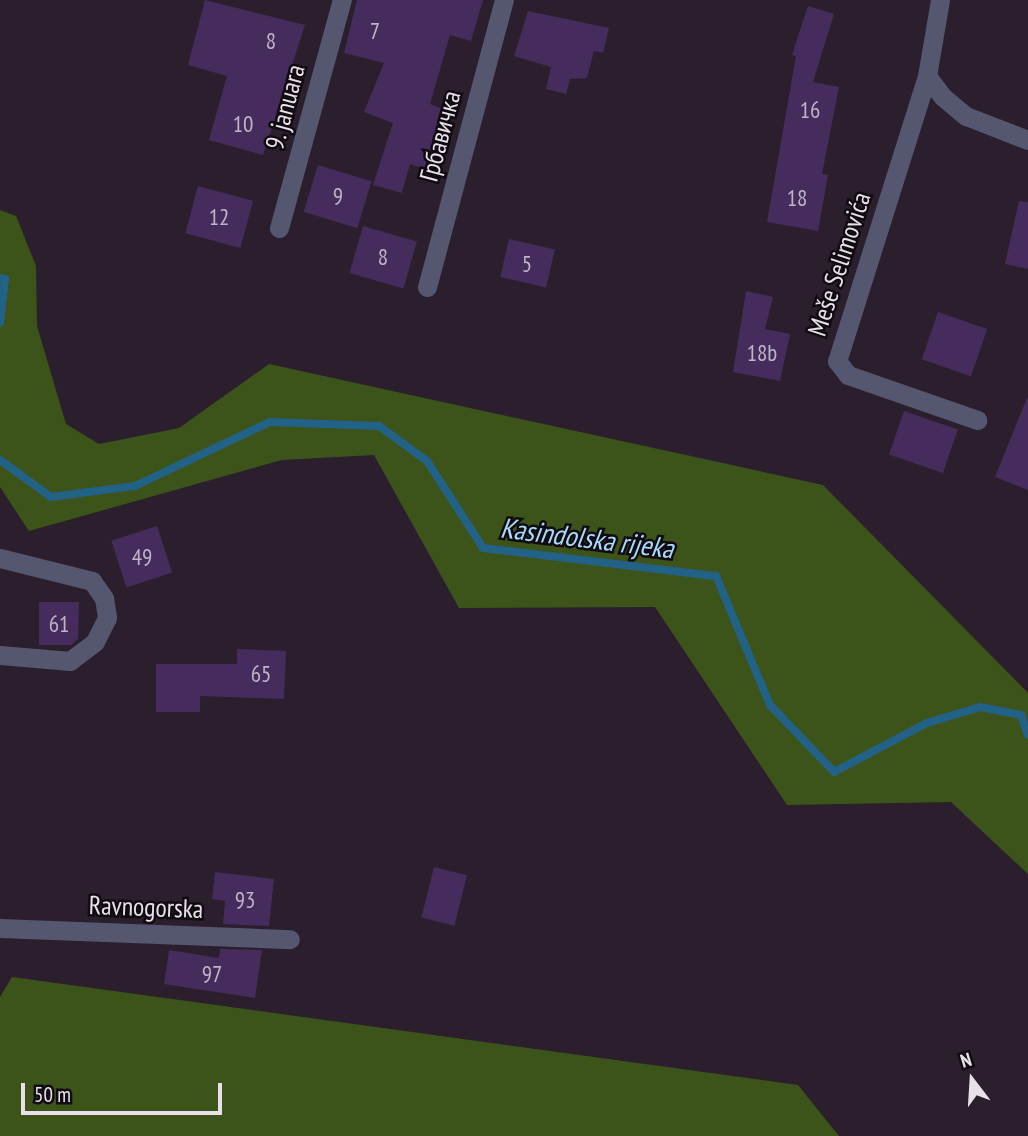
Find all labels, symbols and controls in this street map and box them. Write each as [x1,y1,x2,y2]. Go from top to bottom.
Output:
house number: 7 [370,17,380,45]
house number: 8 [266,27,276,55]
street label: 9. januara [258,60,312,154]
street label: Грбавичка [413,87,467,185]
house number: 16 [800,96,820,124]
house number: 10 [233,110,253,138]
house number: 9 [333,182,343,210]
house number: 18 [787,184,807,212]
street label: Meše Selimovića [801,188,877,340]
house number: 12 [209,203,229,231]
house number: 8 [378,243,388,271]
house number: 5 [522,250,532,278]
house number: 18b [747,339,777,367]
water label: Kasindolska rijeka [499,511,675,565]
house number: 49 [132,543,152,571]
house number: 61 [49,610,69,638]
house number: 65 [251,660,271,688]
house number: 93 [235,886,255,914]
street label: Ravnogorska [88,889,204,925]
house number: 97 [202,960,222,988]
north arrow [937,1045,1007,1115]
text: N [957,1047,974,1073]
scale bar [24,1070,226,1114]
text: 50 m [34,1081,71,1108]

